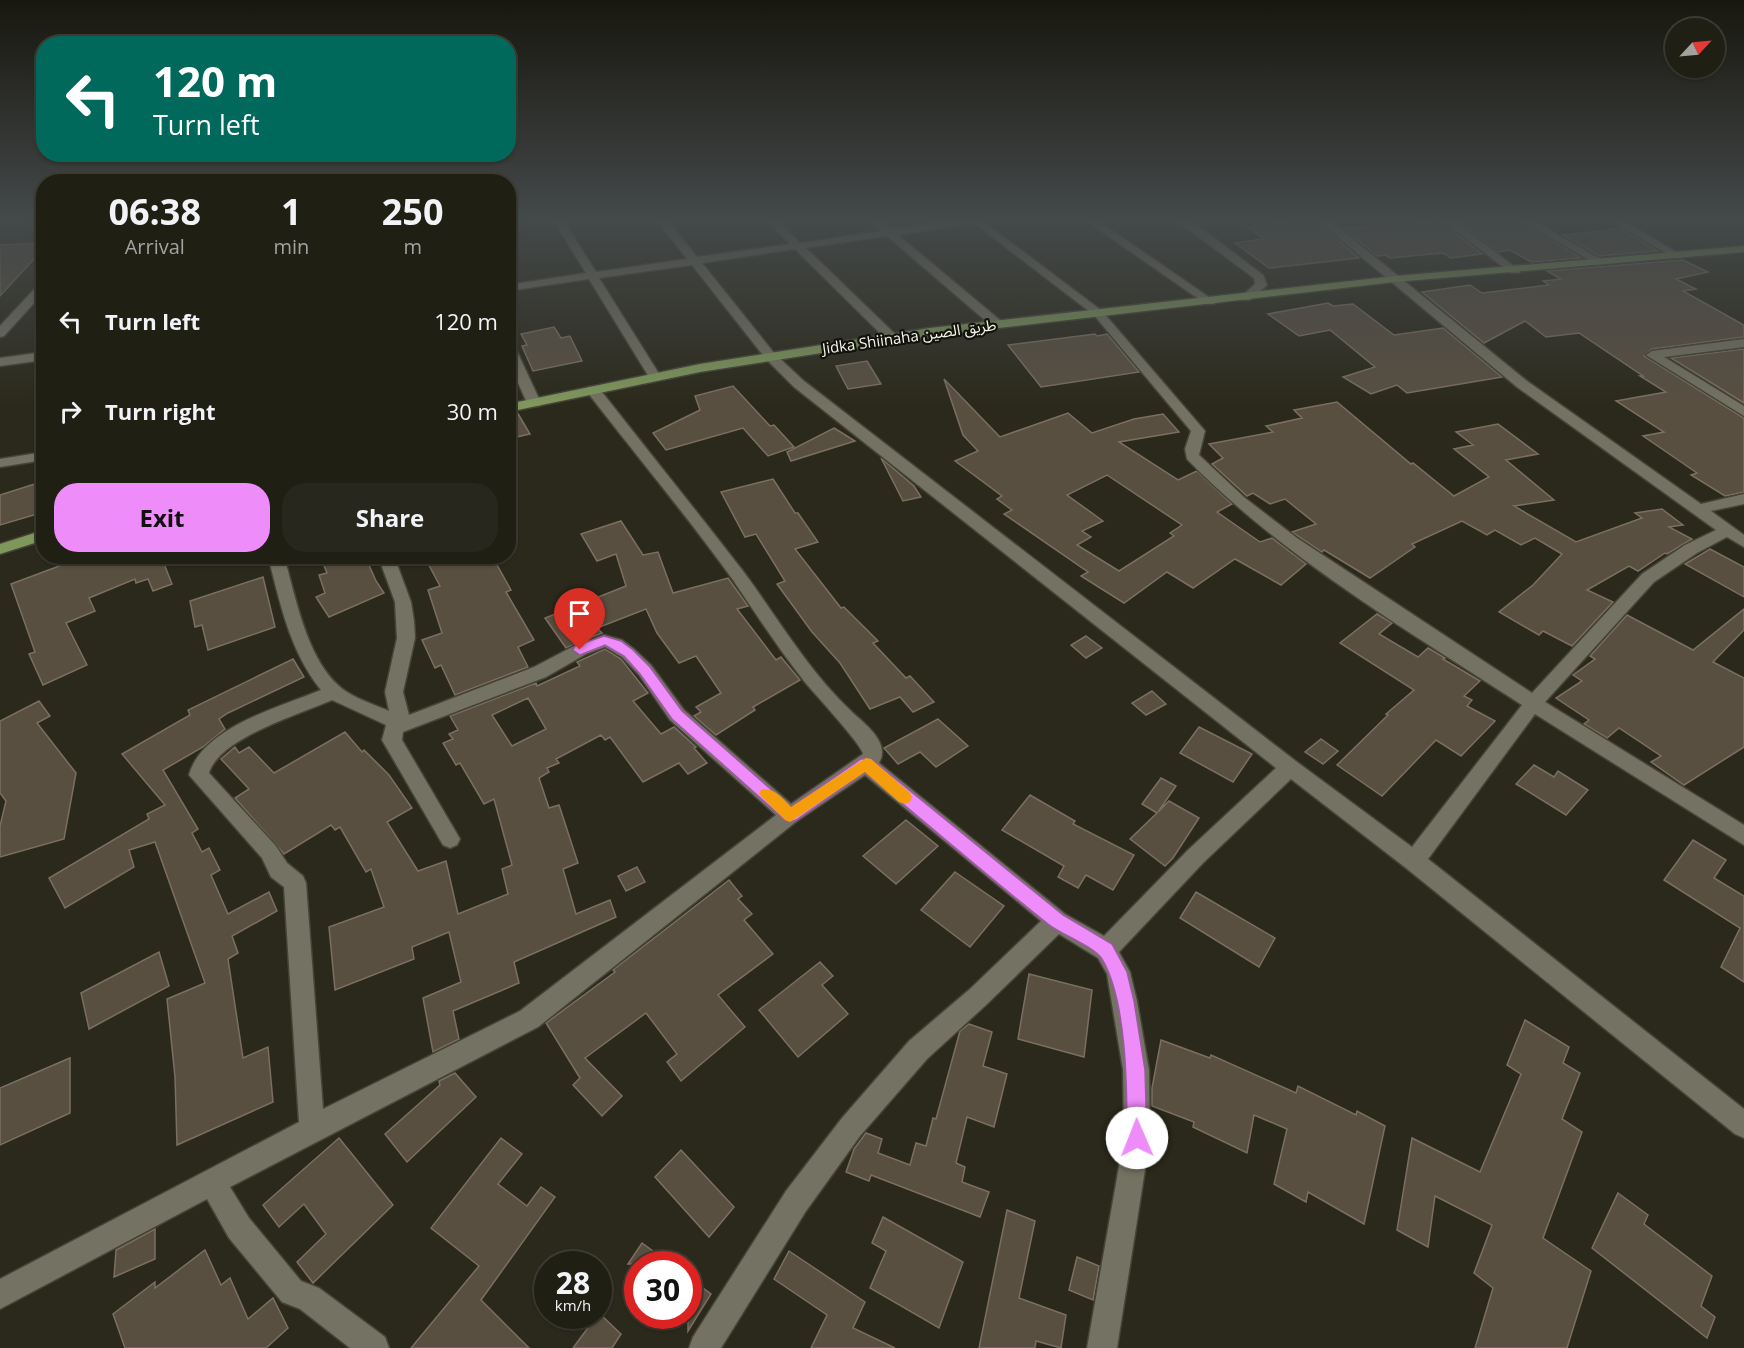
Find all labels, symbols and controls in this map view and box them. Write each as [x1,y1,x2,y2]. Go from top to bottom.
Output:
north arrow [1665,18,1725,78]
map controls [1665,18,1725,78]
text: 120 m [153,52,277,109]
icon: left [54,60,132,138]
text: Turn left [153,106,260,143]
text: 06:38 [108,187,201,236]
text: 1 [281,187,302,236]
text: 250 [382,187,444,236]
text: Arrival [125,233,185,260]
text: min [273,233,309,260]
text: m [403,233,422,260]
icon: left [54,305,87,338]
text: Turn left [105,306,200,336]
text: 120 m [434,306,498,336]
street label: Jidka Shiinaha طريق الصين [819,314,997,359]
icon: right [54,395,87,428]
text: Turn right [105,396,216,426]
text: 30 m [447,396,498,426]
button: Exit [54,483,270,552]
button: Share [282,483,498,552]
pin [554,588,605,650]
icon: arrive [563,597,596,630]
position arrow [1105,1106,1169,1170]
speed limit sign: 30 [624,1251,702,1329]
text: 28 [556,1262,590,1303]
text: km/h [555,1295,591,1315]

